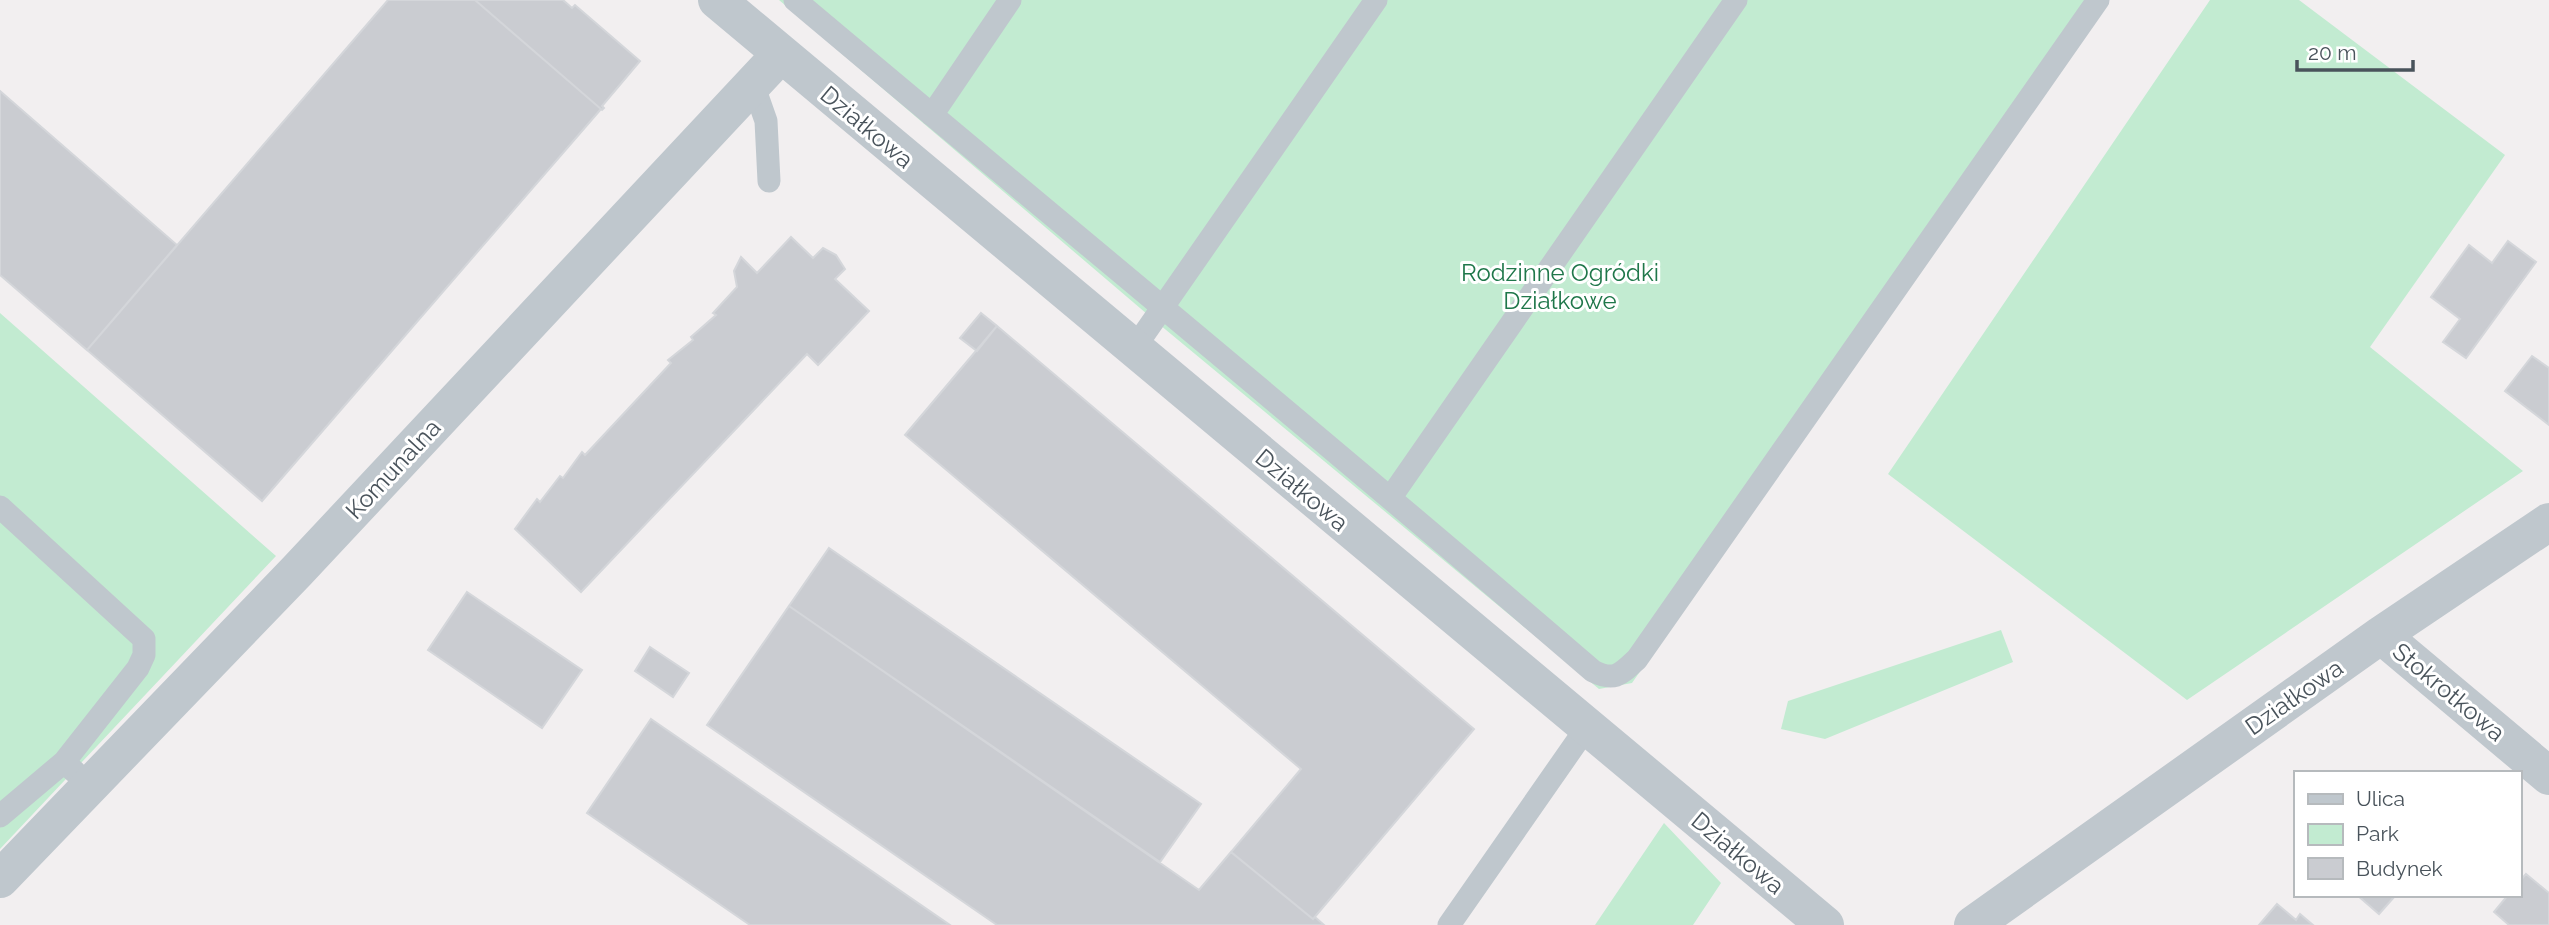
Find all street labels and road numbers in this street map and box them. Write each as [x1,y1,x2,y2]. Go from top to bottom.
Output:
street label: Działkowa [815,80,919,174]
street label: Komunalna [339,413,447,525]
street label: Działkowa [1250,443,1354,537]
street label: Stokrotkowa [2387,637,2511,747]
street label: Działkowa [2240,653,2348,741]
street label: Działkowa [1686,806,1790,900]

